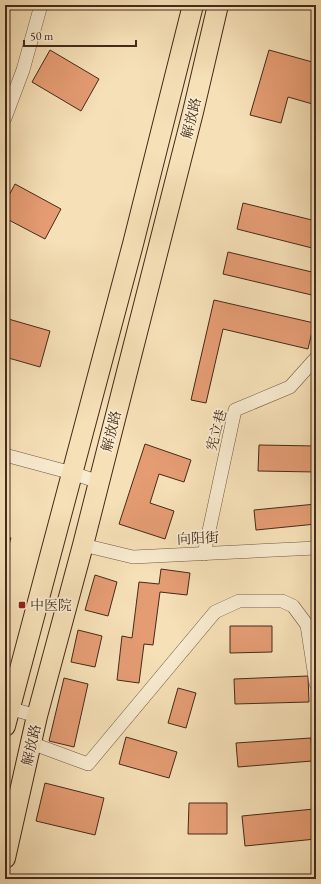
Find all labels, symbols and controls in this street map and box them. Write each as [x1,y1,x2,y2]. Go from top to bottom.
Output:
scale bar [24,22,136,48]
text: 50 m [30,28,54,44]
street label: 解放路 [177,95,205,141]
street label: 宪立巷 [202,407,230,453]
street label: 解放路 [97,408,125,454]
street label: 向阳街 [177,528,219,548]
place label: 中医院 [30,596,72,614]
marker: 中医院 [17,600,27,610]
street label: 解放路 [18,723,44,767]

